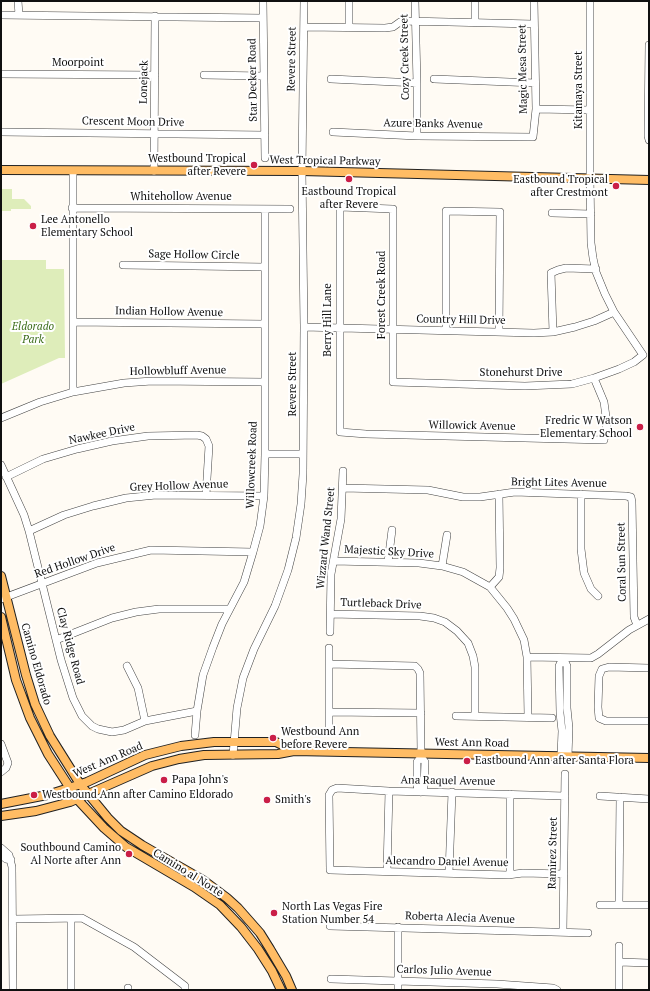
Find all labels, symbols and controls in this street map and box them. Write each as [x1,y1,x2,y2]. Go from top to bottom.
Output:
street label: Cozy Creek Street [398,14,412,100]
street label: Magic Mesa Street [516,24,530,114]
street label: Revere Street [285,26,299,92]
street label: Star Decker Road [246,38,260,122]
street label: Kitamaya Street [572,51,586,129]
street label: Moorpoint [52,56,104,70]
street label: Lonejack [137,60,151,104]
street label: Crescent Moon Drive [82,115,184,129]
street label: Azure Banks Avenue [383,117,483,131]
place label: Westbound Tropical after Revere [148,152,246,178]
street label: West Tropical Parkway [270,153,380,169]
marker: Westbound Tropical after Revere [249,160,259,170]
place label: Eastbound Tropical after Crestmont [513,173,608,199]
marker: Eastbound Tropical after Revere [344,174,354,184]
marker: Eastbound Tropical after Crestmont [611,181,621,191]
place label: Eastbound Tropical after Revere [302,185,396,211]
street label: Whitehollow Avenue [130,190,232,204]
place label: Lee Antonello Elementary School [41,213,133,239]
marker: Lee Antonello Elementary School [28,221,38,231]
street label: Sage Hollow Circle [148,248,240,262]
street label: Forest Creek Road [375,251,389,339]
street label: Berry Hill Lane [321,283,335,357]
street label: Indian Hollow Avenue [115,304,223,320]
street label: Country Hill Drive [416,313,506,327]
park label: Eldorado Park [12,320,54,346]
street label: Revere Street [286,352,300,416]
street label: Hollowbluff Avenue [130,364,226,378]
street label: Stonehurst Drive [480,366,562,380]
place label: Fredric W Watson Elementary School [540,414,632,440]
street label: Willowick Avenue [428,419,516,433]
street label: Nawkee Drive [68,421,136,447]
street label: Willowcreek Road [244,421,260,509]
marker: Fredric W Watson Elementary School [635,422,645,432]
street label: Bright Lites Avenue [511,476,607,490]
street label: Grey Hollow Avenue [129,478,229,494]
street label: Wizzard Wand Street [314,486,338,590]
street label: Coral Sun Street [615,522,629,602]
street label: Red Hollow Drive [33,541,117,581]
street label: Majestic Sky Drive [344,543,434,561]
street label: Turtleback Drive [340,596,422,612]
street label: Clay Ridge Road [53,606,87,686]
street label: Camino Eldorado [18,622,54,706]
place label: Westbound Ann before Revere [281,725,359,751]
marker: Westbound Ann before Revere [268,733,278,743]
street label: West Ann Road [435,736,509,750]
street label: West Ann Road [71,739,145,781]
place label: Eastbound Ann after Santa Flora [475,754,634,768]
marker: Eastbound Ann after Santa Flora [462,756,472,766]
place label: Papa John's [172,773,228,787]
street label: Ana Raquel Avenue [401,774,495,788]
marker: Papa John's [159,775,169,785]
place label: Westbound Ann after Camino Eldorado [42,788,233,802]
marker: Westbound Ann after Camino Eldorado [29,790,39,800]
place label: Smith's [275,793,311,807]
marker: Smith's [262,795,272,805]
street label: Ramirez Street [546,817,560,889]
place label: Southbound Camino Al Norte after Ann [20,841,121,867]
street label: Camino al Norte [150,846,226,900]
marker: Southbound Camino Al Norte after Ann [124,849,134,859]
street label: Alecandro Daniel Avenue [385,854,509,870]
place label: North Las Vegas Fire Station Number 54 [282,900,382,926]
marker: North Las Vegas Fire Station Number 54 [269,908,279,918]
street label: Roberta Alecia Avenue [405,909,515,927]
street label: Carlos Julio Avenue [396,963,492,979]

